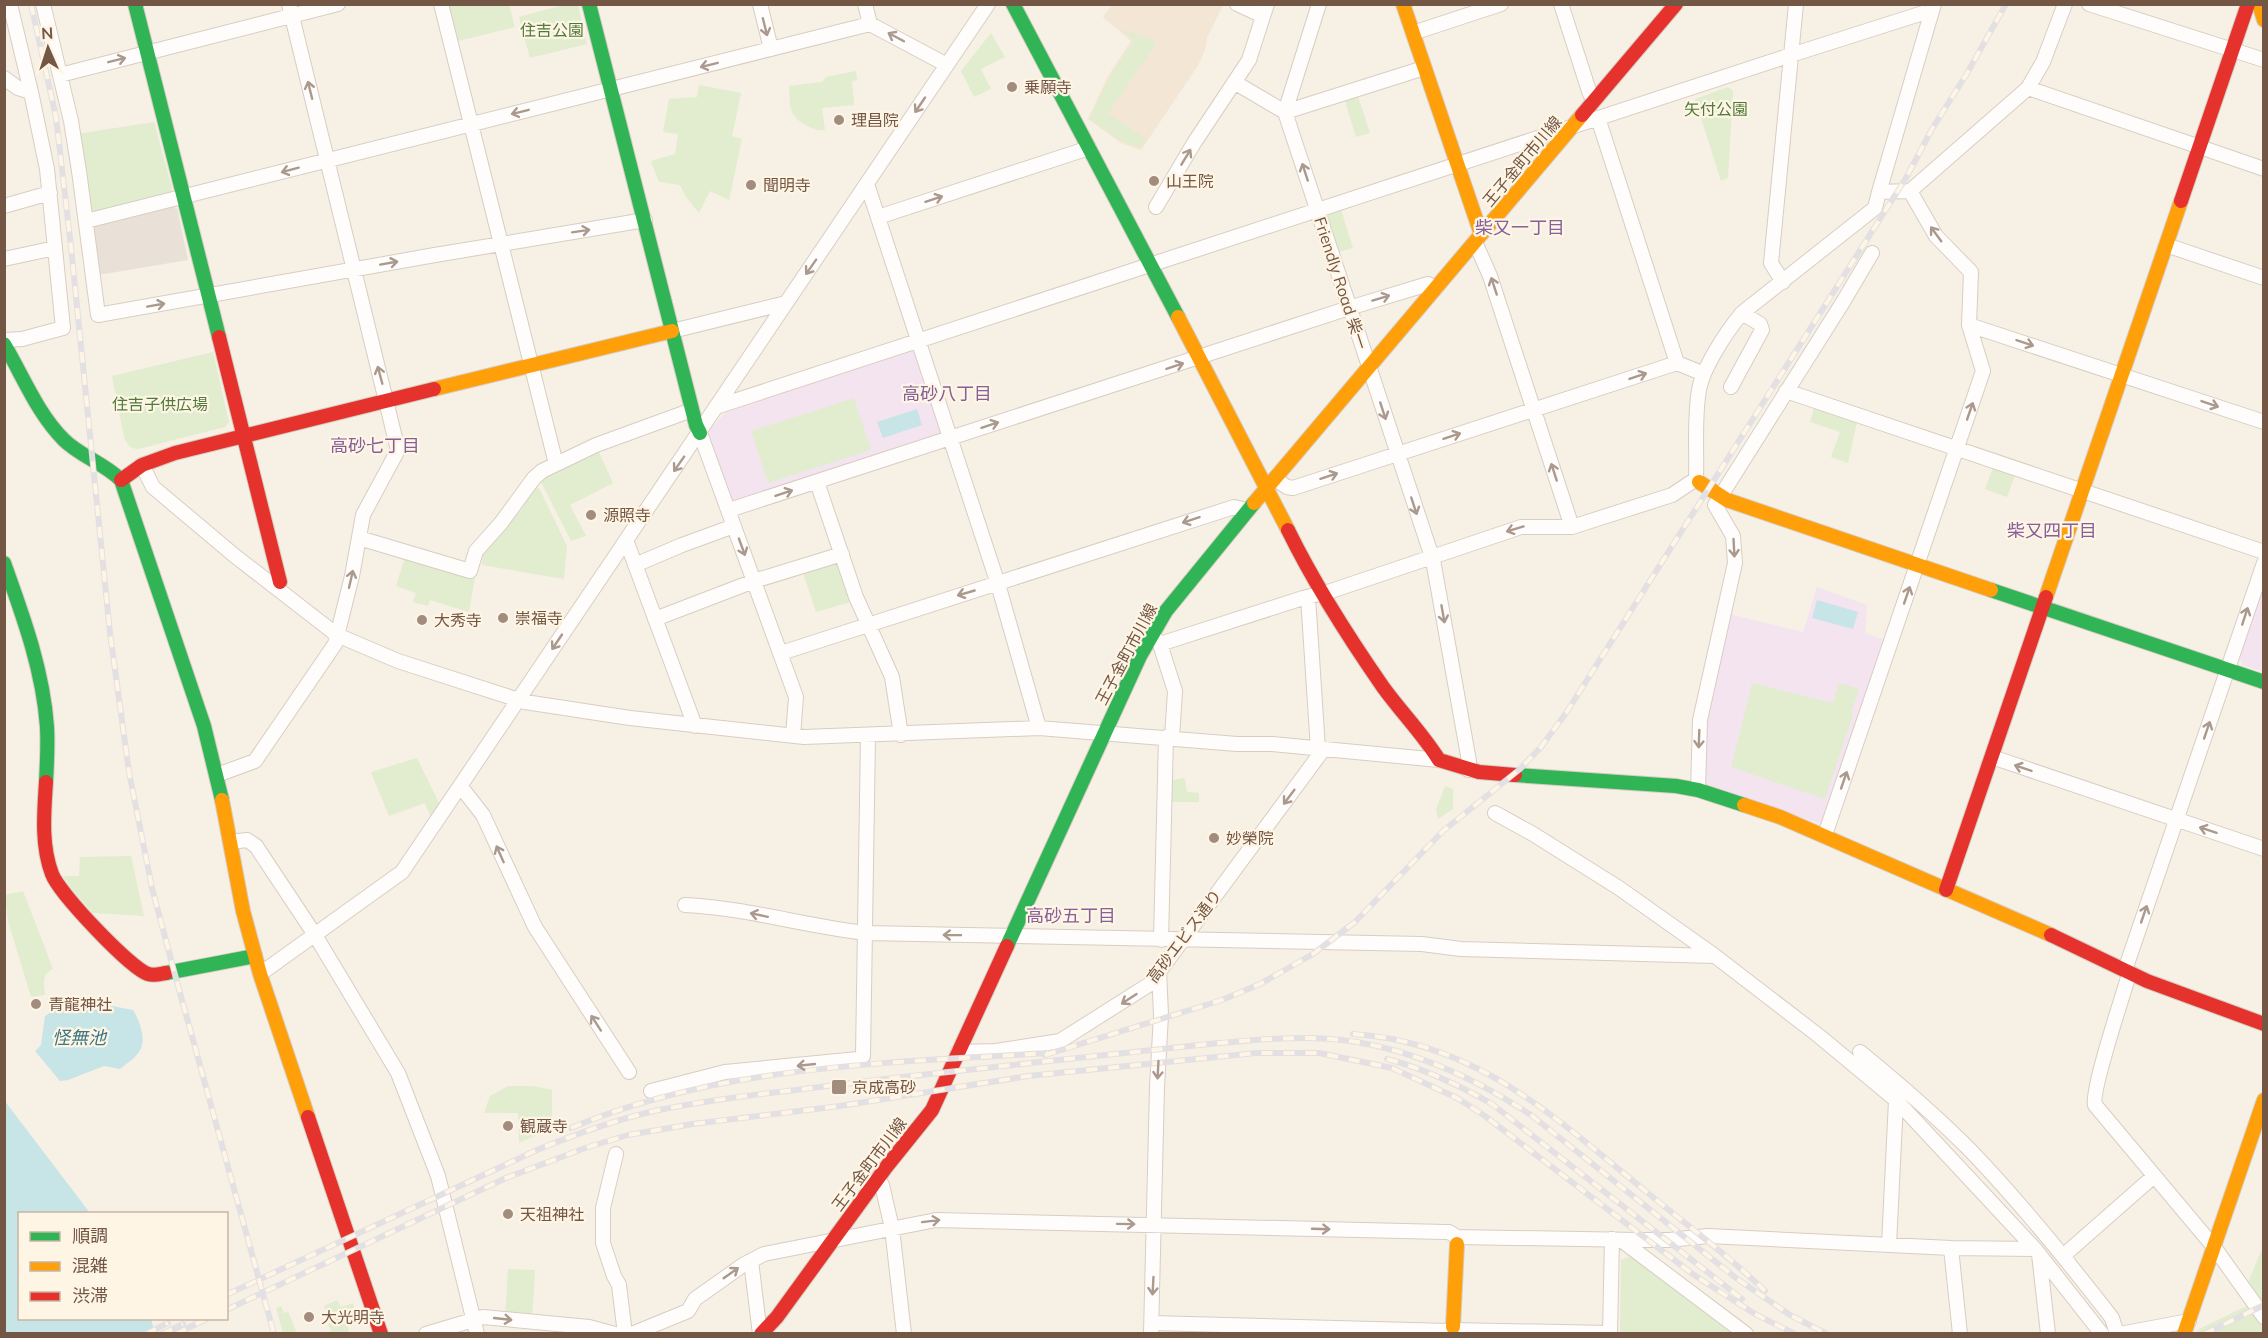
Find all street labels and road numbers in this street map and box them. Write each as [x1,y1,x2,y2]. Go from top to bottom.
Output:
street label: 王子金町市川線 [1478,112,1566,210]
street label: Friendly Road 柴一 [1310,214,1372,352]
street label: 王子金町市川線 [1091,600,1161,708]
street label: 高砂エビス通り [1142,885,1226,987]
street label: 王子金町市川線 [827,1113,911,1215]

